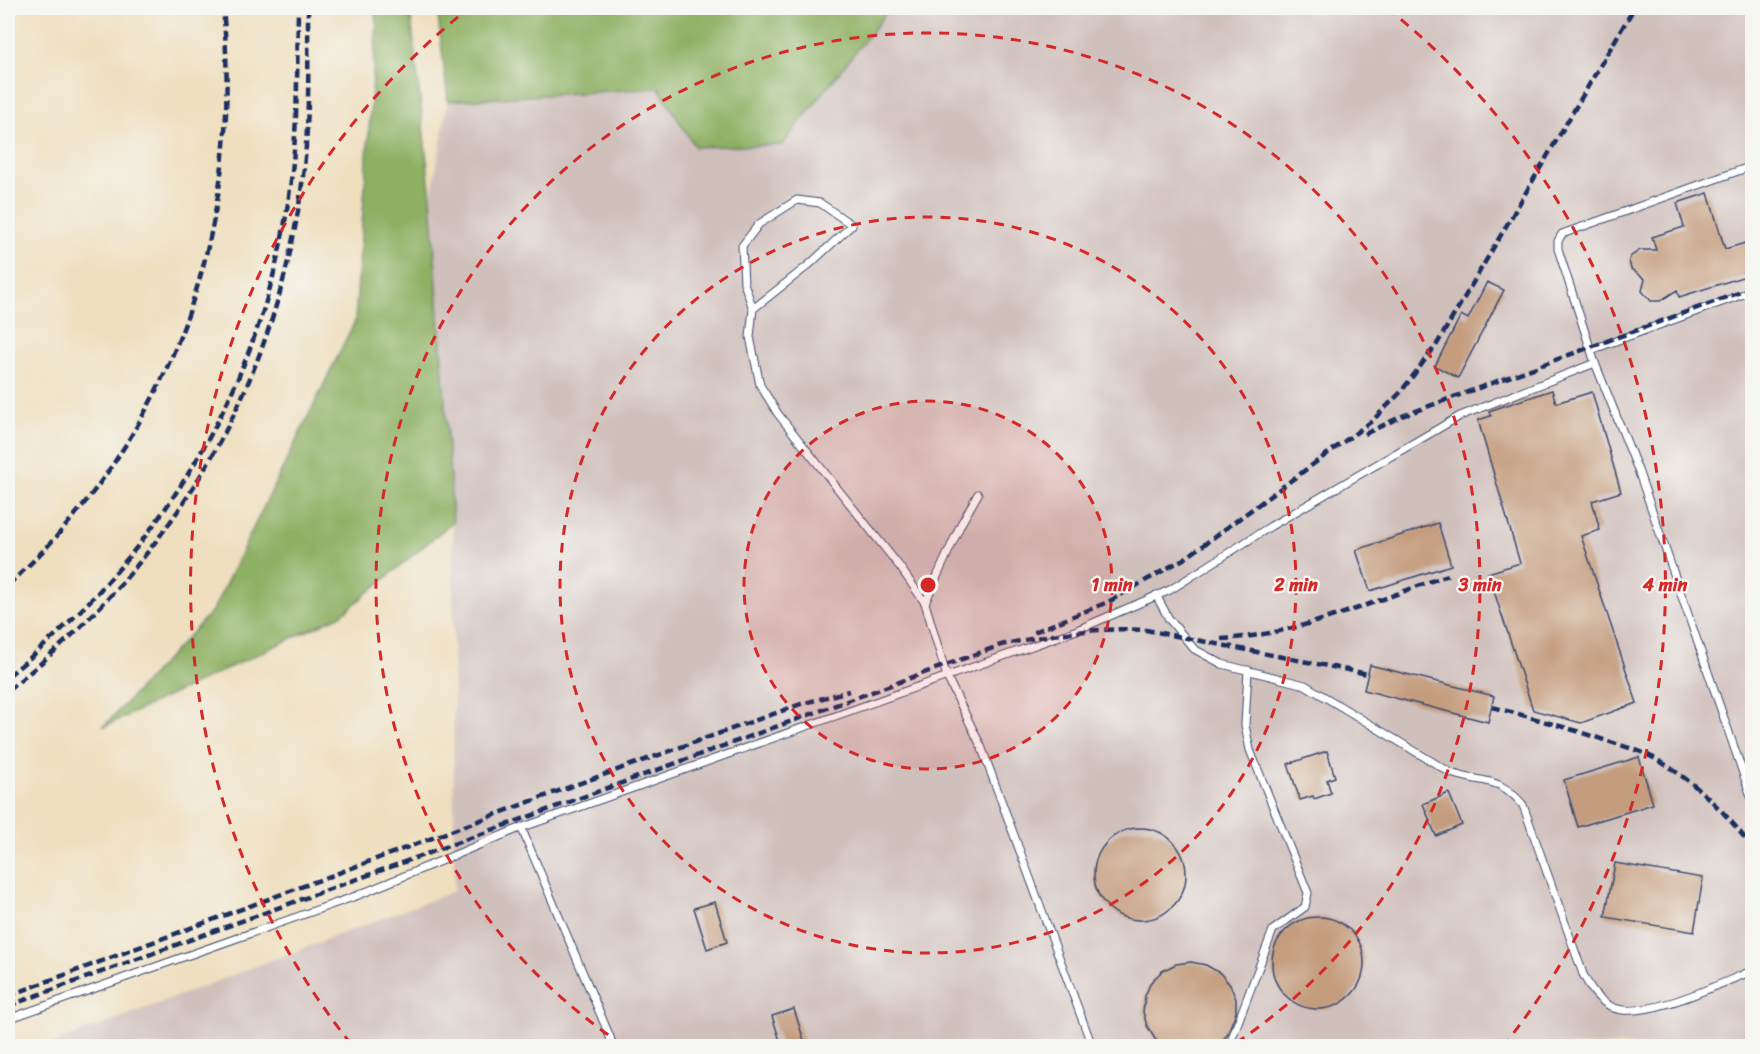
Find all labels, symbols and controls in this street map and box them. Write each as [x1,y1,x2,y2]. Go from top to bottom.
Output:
text: 1 min [1092,569,1133,601]
text: 2 min [1273,569,1318,601]
text: 3 min [1457,569,1502,601]
text: 4 min [1642,569,1688,601]
centre of rings [918,575,938,595]

